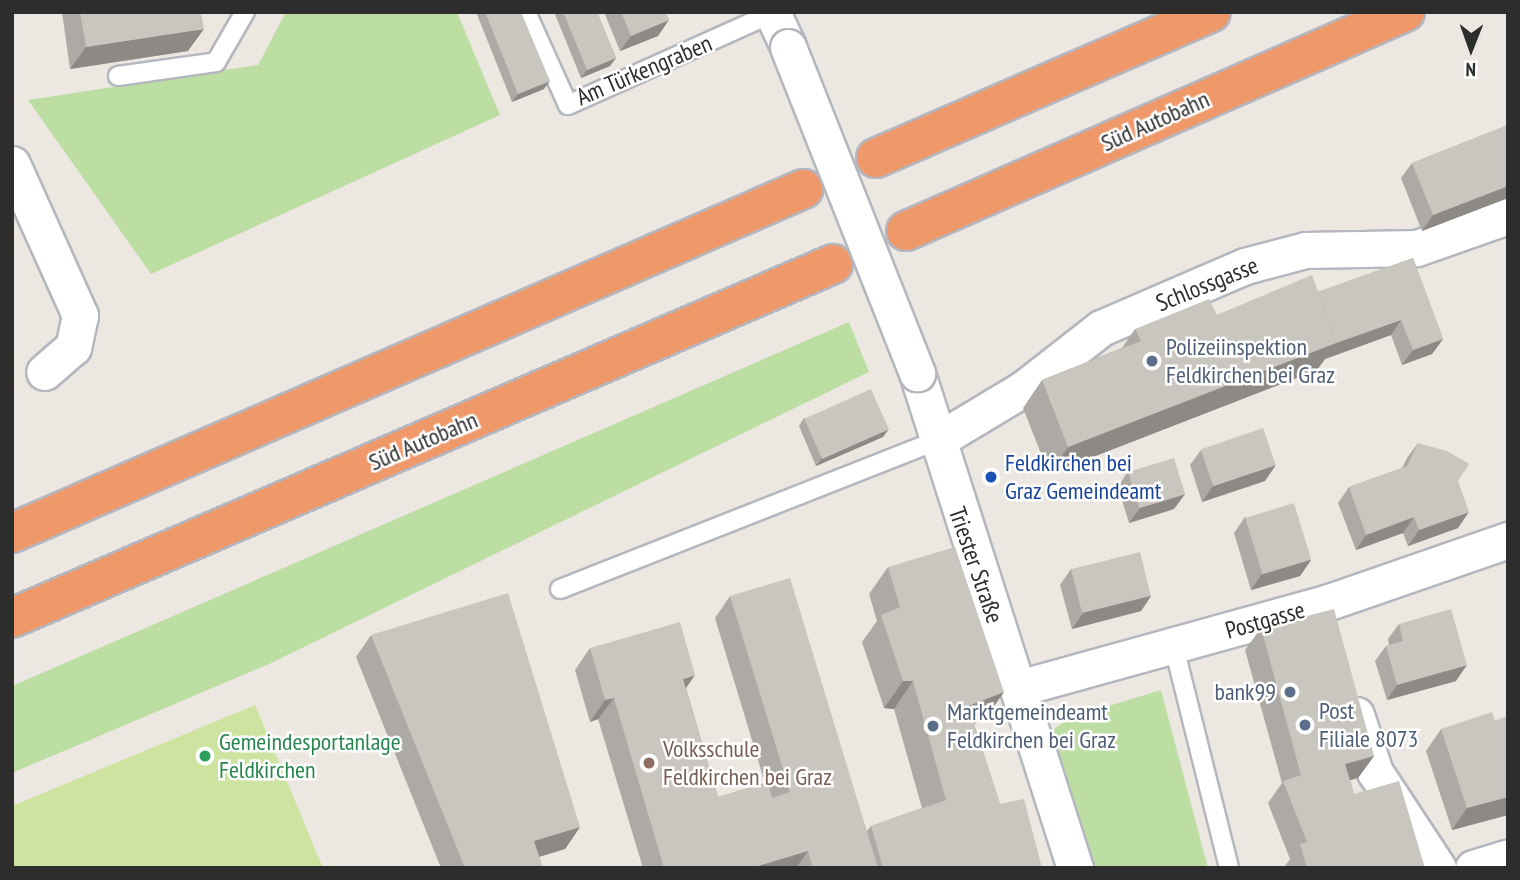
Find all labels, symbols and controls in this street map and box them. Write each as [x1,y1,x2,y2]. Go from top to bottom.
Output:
north arrow [1436,14,1506,84]
street label: Am Türkengraben [572,28,716,112]
text: N [1465,58,1476,82]
street label: Süd Autobahn [1096,84,1214,158]
street label: Schlossgasse [1152,250,1262,318]
place label: Polizeiinspektion Feldkirchen bei Graz [1166,333,1335,389]
marker: Polizeiinspektion Feldkirchen bei Graz [1144,353,1160,369]
street label: Süd Autobahn [364,405,482,477]
place label: Feldkirchen bei Graz Gemeindeamt [1005,449,1162,505]
marker: Feldkirchen bei Graz Gemeindeamt [983,469,999,485]
street label: Triester Straße [943,503,1009,627]
street label: Postgasse [1222,595,1308,645]
place label: bank99 [1215,678,1276,706]
marker: bank99 [1282,684,1298,700]
place label: Post Filiale 8073 [1319,697,1418,753]
place label: Marktgemeindeamt Feldkirchen bei Graz [947,698,1116,754]
marker: Post Filiale 8073 [1297,717,1313,733]
marker: Marktgemeindeamt Feldkirchen bei Graz [925,718,941,734]
place label: Gemeindesportanlage Feldkirchen [219,728,401,784]
place label: Volksschule Feldkirchen bei Graz [663,735,832,791]
marker: Gemeindesportanlage Feldkirchen [197,748,213,764]
marker: Volksschule Feldkirchen bei Graz [641,755,657,771]

